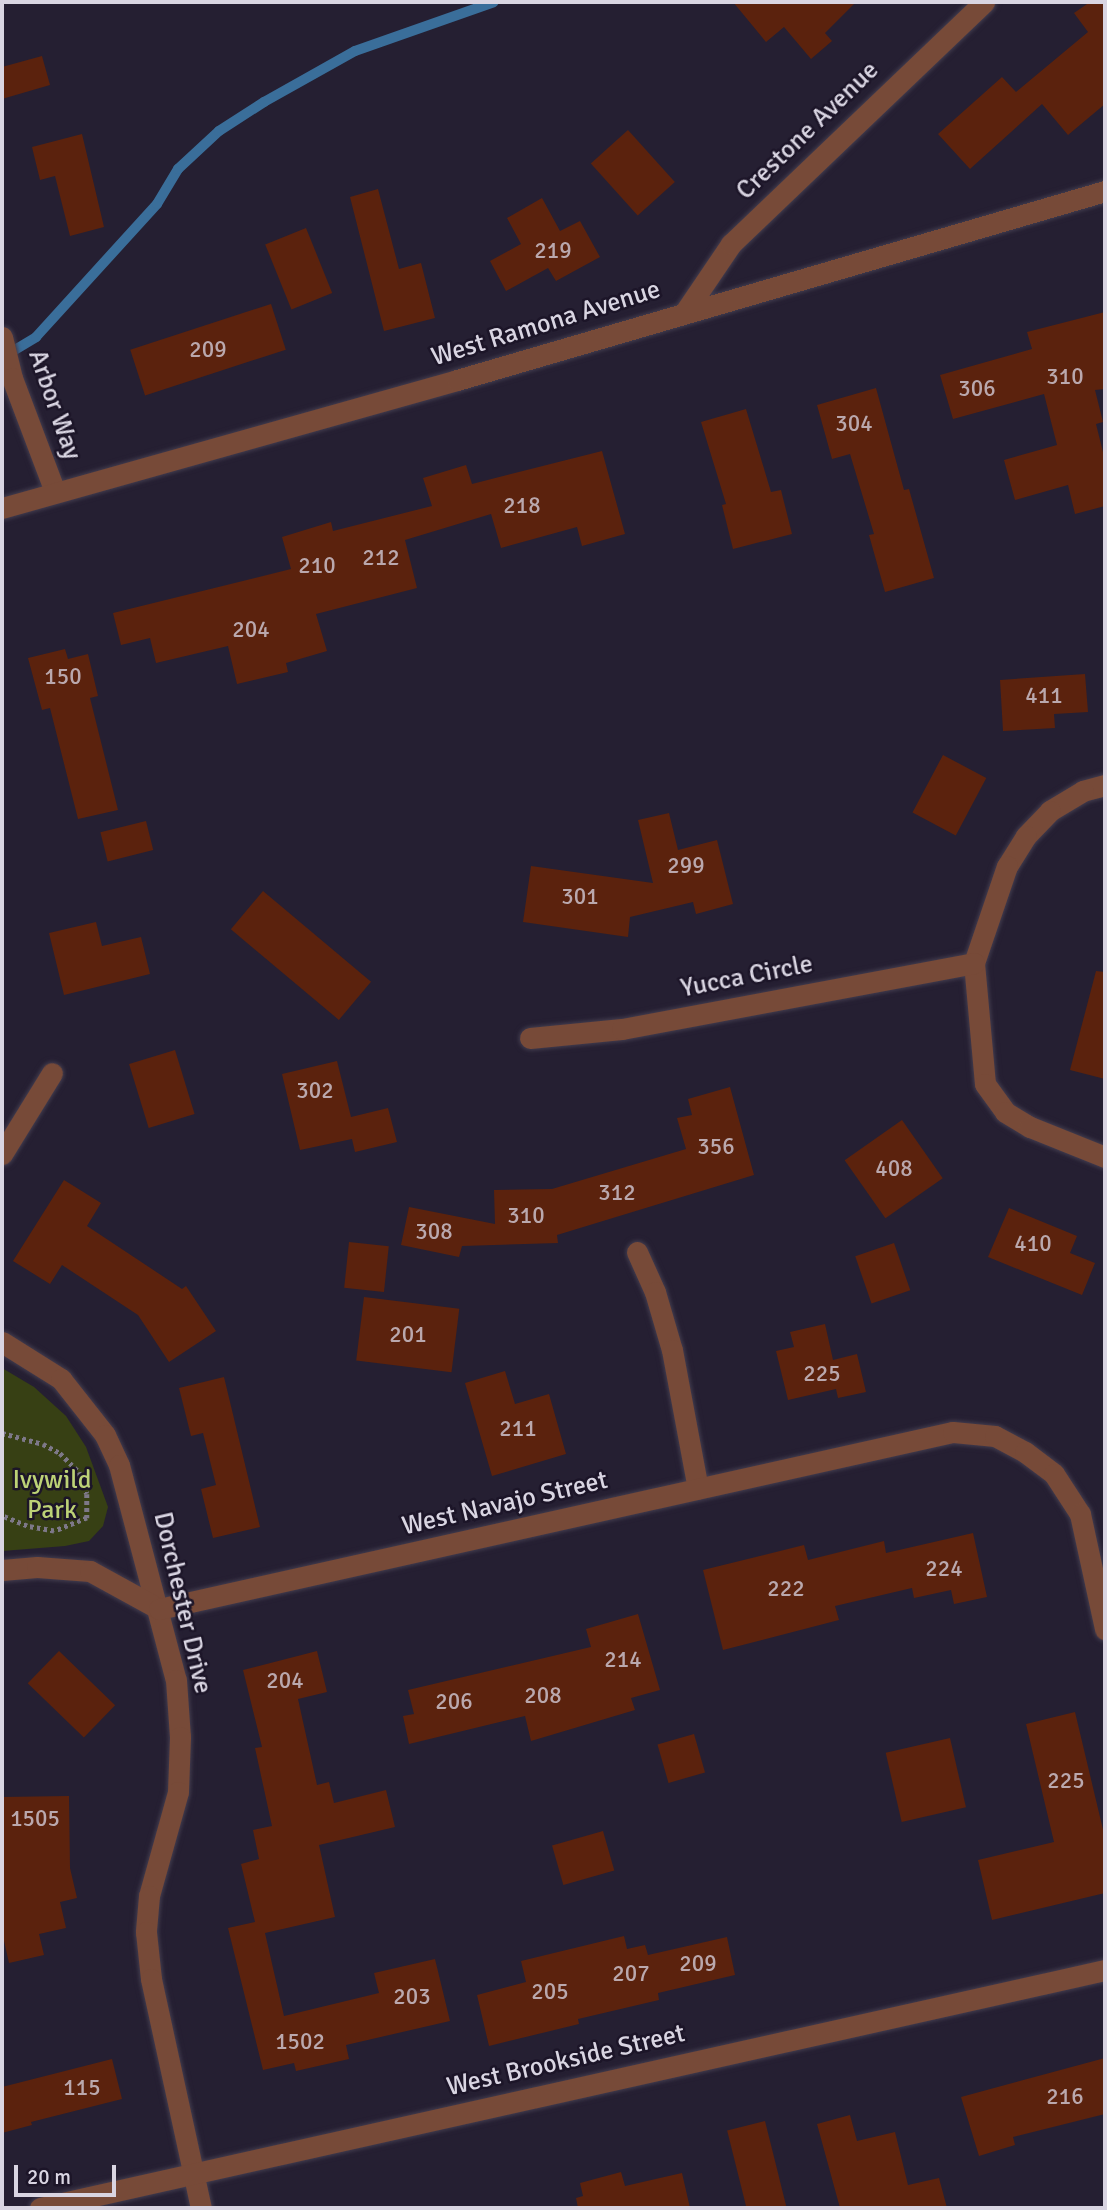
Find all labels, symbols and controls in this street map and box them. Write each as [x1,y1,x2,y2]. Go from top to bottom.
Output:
street label: Crestone Avenue [730,55,886,207]
house number: 219 [534,237,572,265]
street label: West Ramona Avenue [428,274,664,374]
house number: 209 [189,336,227,364]
street label: Arbor Way [21,346,87,464]
house number: 310 [1046,363,1084,391]
house number: 306 [958,375,996,403]
house number: 304 [835,410,873,438]
house number: 218 [503,492,541,520]
house number: 212 [362,544,400,572]
house number: 210 [298,552,336,580]
house number: 204 [232,616,270,644]
house number: 150 [44,663,82,691]
house number: 411 [1025,682,1063,710]
house number: 299 [667,852,705,880]
house number: 301 [561,883,599,911]
street label: Yucca Circle [678,949,816,1005]
house number: 302 [296,1077,334,1105]
house number: 356 [697,1133,735,1161]
house number: 408 [875,1155,913,1183]
house number: 312 [598,1179,636,1207]
house number: 310 [507,1202,545,1230]
house number: 308 [415,1218,453,1246]
house number: 410 [1014,1230,1052,1258]
house number: 201 [389,1321,427,1349]
house number: 225 [803,1360,841,1388]
house number: 211 [499,1415,537,1443]
park label: Ivywild Park [12,1465,92,1526]
street label: West Navajo Street [399,1465,611,1543]
street label: Dorchester Drive [146,1509,218,1697]
house number: 224 [925,1555,963,1583]
house number: 222 [767,1575,805,1603]
house number: 214 [604,1646,642,1674]
house number: 204 [266,1667,304,1695]
house number: 208 [524,1682,562,1710]
house number: 206 [435,1688,473,1716]
house number: 225 [1047,1767,1085,1795]
house number: 1505 [10,1805,60,1833]
house number: 209 [679,1950,717,1978]
house number: 207 [612,1960,650,1988]
house number: 205 [531,1978,569,2006]
house number: 203 [393,1983,431,2011]
street label: West Brookside Street [444,2018,688,2104]
house number: 1502 [275,2028,325,2056]
house number: 115 [63,2074,101,2102]
house number: 216 [1046,2083,1084,2111]
scale bar [18,2150,119,2194]
text: 20 m [27,2164,71,2190]

